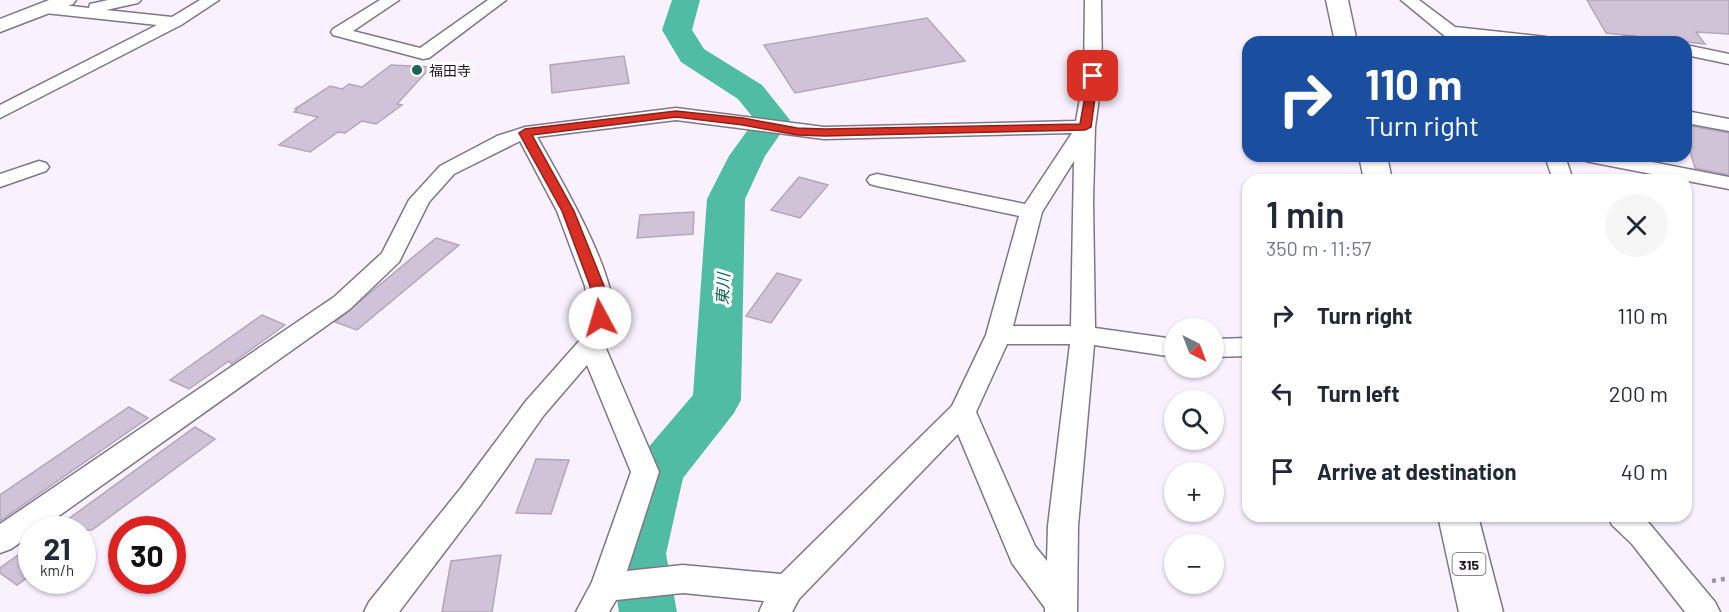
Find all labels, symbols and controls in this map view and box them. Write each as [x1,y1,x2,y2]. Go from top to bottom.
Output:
pin [1067,50,1118,101]
text: 110 m [1365,58,1462,108]
icon: arrive [1076,59,1109,92]
icon: right [1266,60,1344,138]
place label: 福田寺 [429,62,471,79]
marker: 福田寺 [410,63,424,77]
text: Turn right [1365,109,1479,141]
text: 1 min [1266,192,1345,235]
button: close [1605,194,1668,257]
text: 350 m · 11:57 [1266,236,1371,260]
water label: 東川 [712,271,732,305]
position arrow [568,286,632,350]
icon: right [1266,299,1299,332]
text: Turn right [1317,302,1412,328]
text: 110 m [1618,302,1668,328]
north arrow [1164,318,1224,378]
map controls [1164,318,1224,594]
icon: left [1266,377,1299,410]
text: Turn left [1317,380,1400,406]
text: 200 m [1609,380,1668,406]
button: search [1164,390,1224,450]
icon: arrive [1266,455,1299,488]
text: Arrive at destination [1317,458,1516,484]
text: 40 m [1621,458,1668,484]
button: + [1164,462,1224,522]
speed limit sign: 30 [108,516,186,594]
text: 21 [43,530,71,566]
button: − [1164,534,1224,594]
road number: 315 [1452,553,1486,575]
text: km/h [40,561,74,579]

